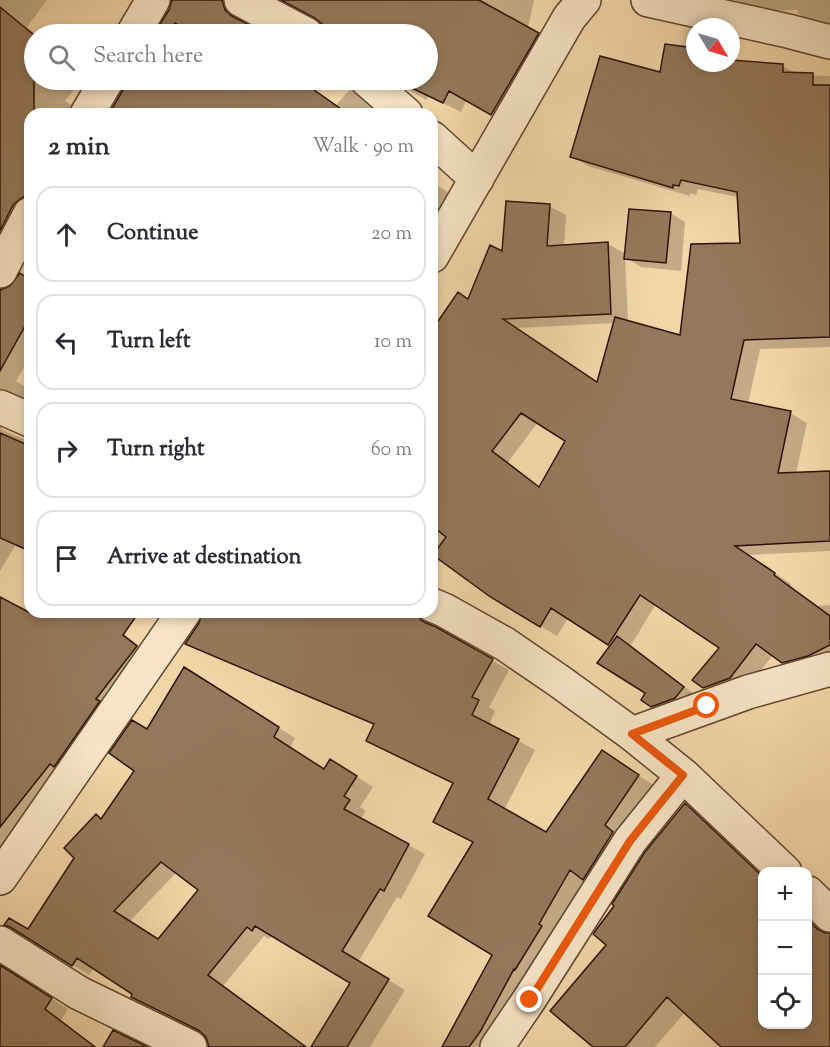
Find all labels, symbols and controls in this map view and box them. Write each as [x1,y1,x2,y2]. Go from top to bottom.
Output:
north arrow [686,18,740,72]
search box [24,24,438,90]
icon: search [45,41,78,74]
text: Search here [93,41,203,73]
text: 2 min [48,129,110,166]
text: Walk · 90 m [312,133,414,162]
icon: ahead [50,218,83,251]
text: Continue [107,218,198,250]
text: 20 m [371,220,412,249]
icon: left [50,326,83,359]
text: Turn left [107,326,190,358]
text: 10 m [374,328,412,357]
icon: right [50,434,83,467]
text: Turn right [107,434,204,466]
text: 60 m [371,436,412,465]
icon: arrive [50,542,83,575]
text: Arrive at destination [107,542,302,574]
route start [693,692,719,718]
map controls [758,867,812,1029]
button: + [758,867,812,921]
button: − [758,921,812,975]
button: locate [758,975,812,1029]
route end [516,986,542,1012]

